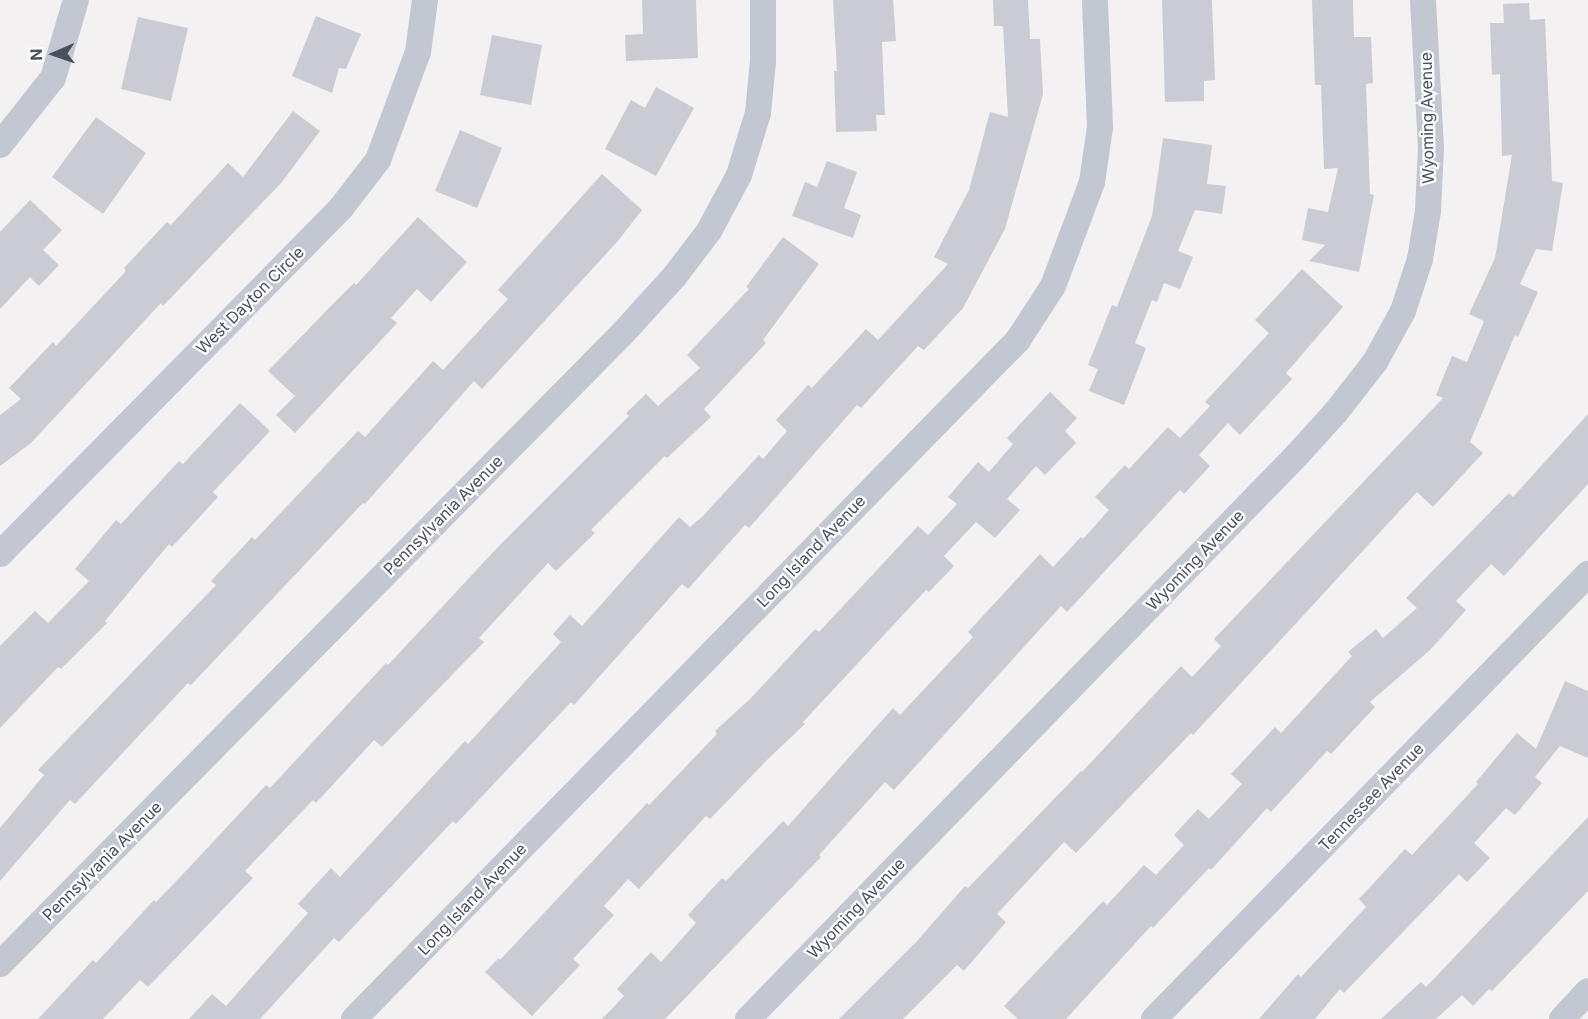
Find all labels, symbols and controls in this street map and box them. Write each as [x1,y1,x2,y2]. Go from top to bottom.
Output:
north arrow [24,24,84,84]
text: N [26,48,46,61]
street label: Wyoming Avenue [1416,52,1438,184]
street label: West Dayton Circle [192,242,308,358]
street label: Pennsylvania Avenue [379,451,507,579]
street label: Long Island Avenue [753,491,869,611]
street label: Wyoming Avenue [1142,506,1248,614]
street label: Tennessee Avenue [1314,739,1428,855]
street label: Pennsylvania Avenue [38,797,166,925]
street label: Long Island Avenue [414,839,530,959]
street label: Wyoming Avenue [803,854,909,962]

